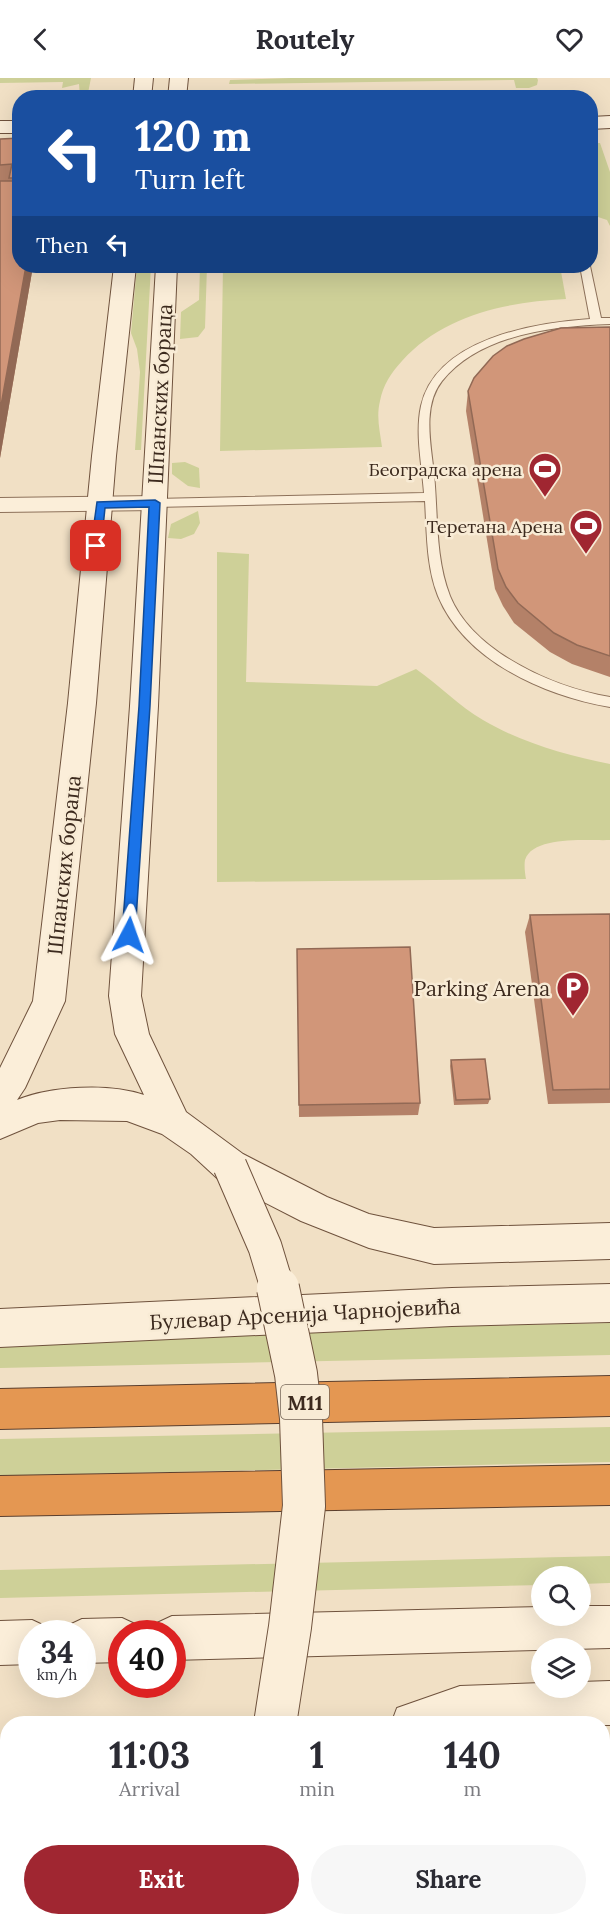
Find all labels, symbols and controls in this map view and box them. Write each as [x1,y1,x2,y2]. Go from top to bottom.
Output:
text: Routely [256,22,354,56]
icon: back [24,23,57,56]
icon: heart [553,23,586,56]
text: 120 m [135,109,251,163]
icon: left [36,114,114,192]
text: Turn left [135,162,245,196]
icon: left [101,228,134,261]
text: Then [36,231,89,259]
street label: Шпанских бораца [142,303,178,485]
sports icon: Београдска арена [527,451,563,498]
place label: Београдска арена [369,458,522,481]
sports icon: Теретана Арена [568,508,604,555]
place label: Теретана Арена [426,515,563,538]
pin [70,520,121,571]
icon: arrive [79,529,112,562]
street label: Шпанских бораца [41,774,87,956]
position arrow [97,903,161,967]
parking icon: Parking Arena [555,970,591,1017]
place label: Parking Arena [413,975,550,1002]
street label: Булевар Арсенија Чарнојевића [149,1292,461,1336]
road number: M11 [281,1385,329,1419]
map controls [531,1566,591,1698]
button: search [531,1566,591,1626]
speed limit sign: 40 [108,1620,186,1698]
text: 34 [40,1633,74,1671]
button: layers [531,1638,591,1698]
text: km/h [37,1665,77,1684]
text: 11:03 [109,1732,190,1778]
text: 1 [310,1732,324,1778]
text: 140 [444,1732,501,1778]
text: Arrival [119,1776,180,1801]
text: min [299,1776,335,1801]
text: m [463,1776,481,1801]
button: Exit [24,1845,299,1914]
button: Share [311,1845,586,1914]

